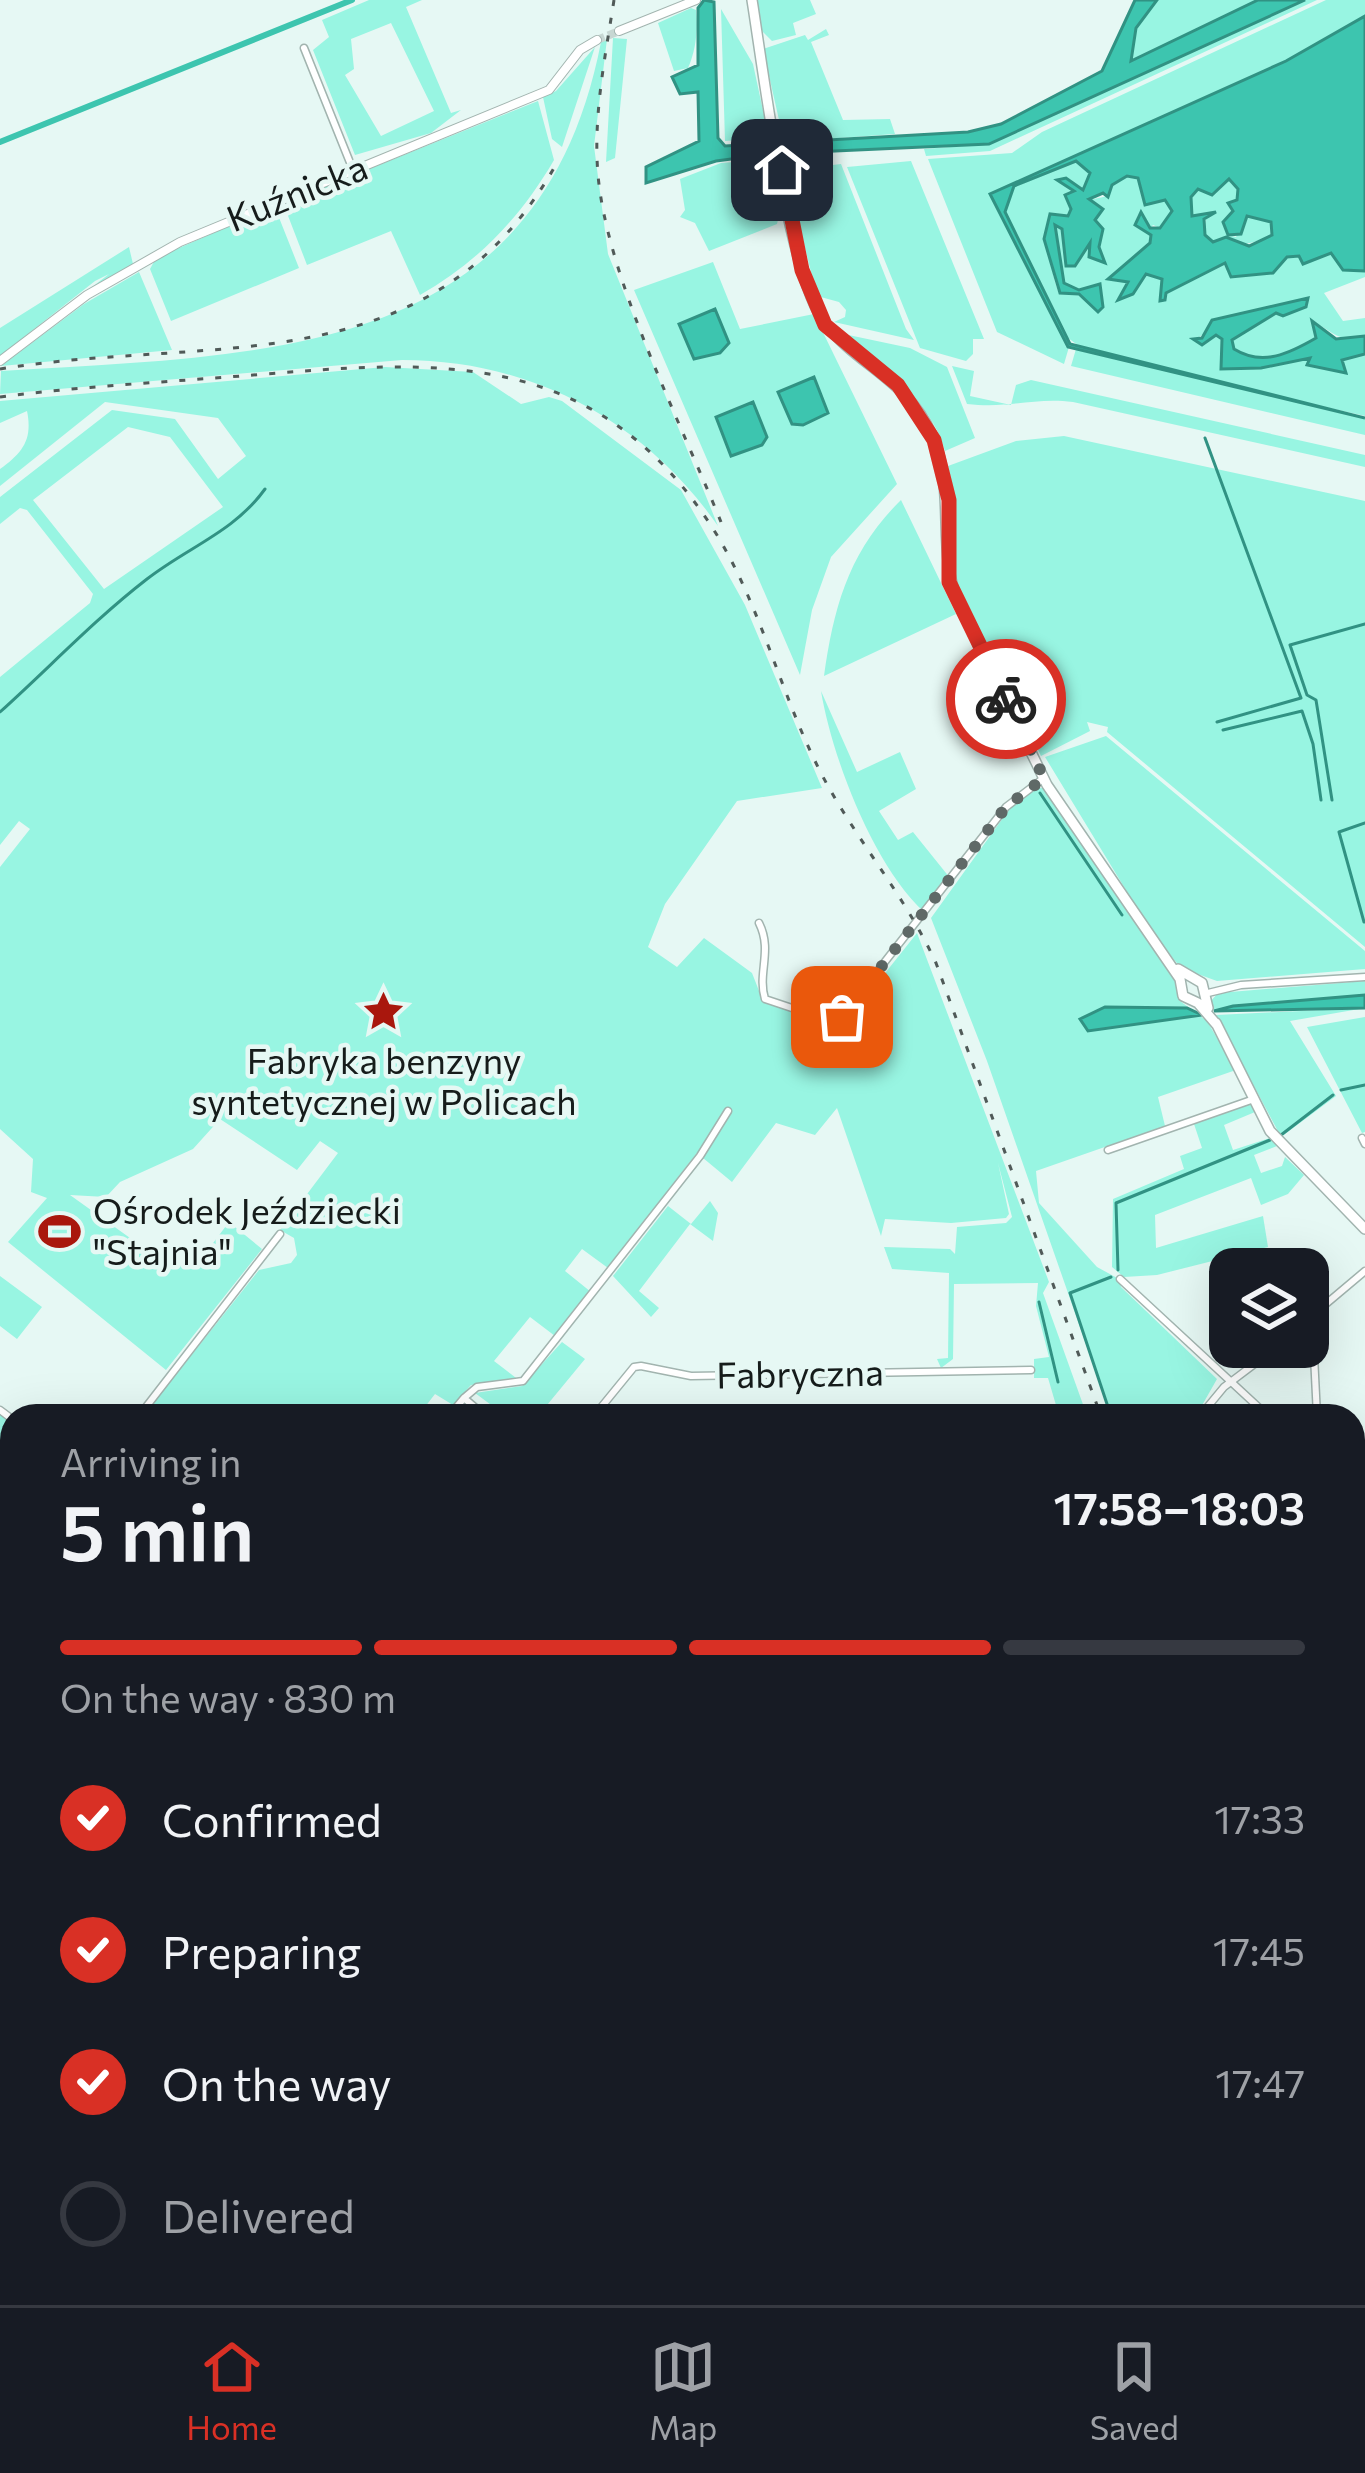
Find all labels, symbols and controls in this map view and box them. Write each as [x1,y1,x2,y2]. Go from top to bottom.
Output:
pin [731,119,833,221]
icon: home [749,137,815,203]
street label: Kuźnicka [220,143,373,239]
courier [946,639,1066,759]
icon: bike [973,666,1039,732]
pin [791,966,893,1068]
icon: bag [809,984,875,1050]
place icon: Fabryka benzyny syntetycznej w Policach [361,988,407,1034]
place label: Fabryka benzyny syntetycznej w Policach [191,1037,577,1122]
place label: Ośrodek Jeździecki "Stajnia" [93,1187,401,1272]
sports icon: Ośrodek Jeździecki "Stajnia" [36,1209,82,1255]
map controls [1209,1248,1329,1368]
button: layers [1209,1248,1329,1368]
street label: Fabryczna [716,1349,884,1395]
text: Arriving in [60,1437,241,1485]
text: 17:58–18:03 [1053,1479,1305,1534]
text: 5 min [60,1482,254,1577]
text: On the way · 830 m [60,1673,396,1721]
icon: check [60,1785,126,1851]
text: Confirmed [162,1791,382,1846]
text: 17:33 [1214,1794,1305,1842]
icon: check [60,1917,126,1983]
text: Preparing [162,1923,361,1978]
text: 17:45 [1213,1926,1305,1974]
icon: check [60,2049,126,2115]
text: On the way [162,2055,392,2110]
text: 17:47 [1215,2058,1305,2106]
text: Delivered [162,2187,355,2242]
tab: Home [186,2334,277,2447]
tab: Map [649,2334,717,2447]
tab: Saved [1090,2334,1179,2447]

